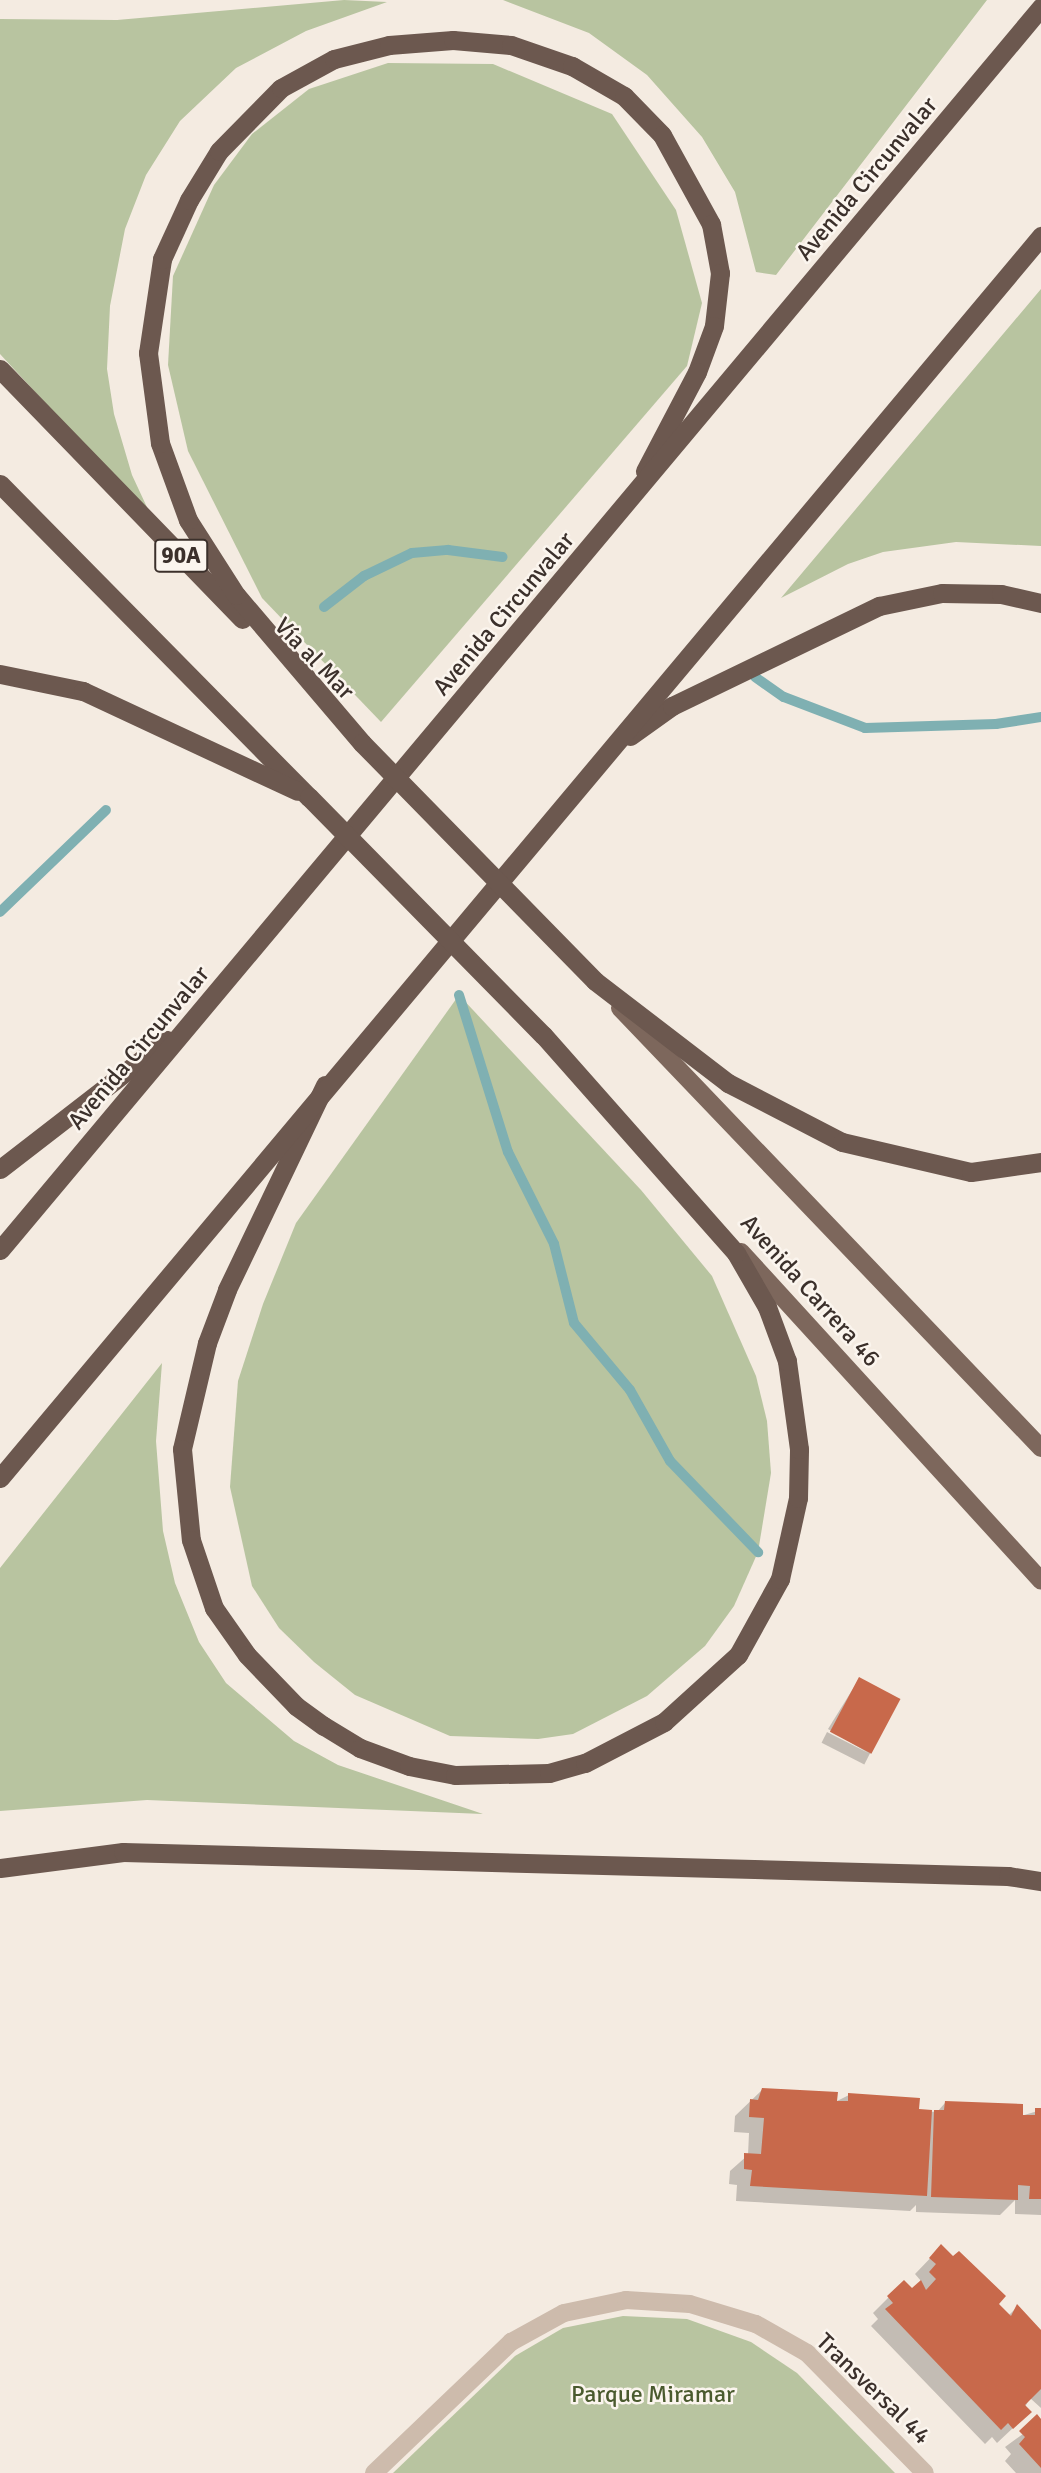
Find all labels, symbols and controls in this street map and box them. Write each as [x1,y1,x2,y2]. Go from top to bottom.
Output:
street label: Avenida Circunvalar [790,91,944,267]
street label: Avenida Circunvalar [427,526,581,702]
road number: 90A [153,536,209,576]
street label: Vía al Mar [268,612,360,706]
street label: Avenida Circunvalar [62,960,216,1136]
street label: Avenida Carrera 46 [734,1209,886,1373]
street label: Transversal 44 [810,2327,936,2451]
park label: Parque Miramar [571,2381,735,2409]

